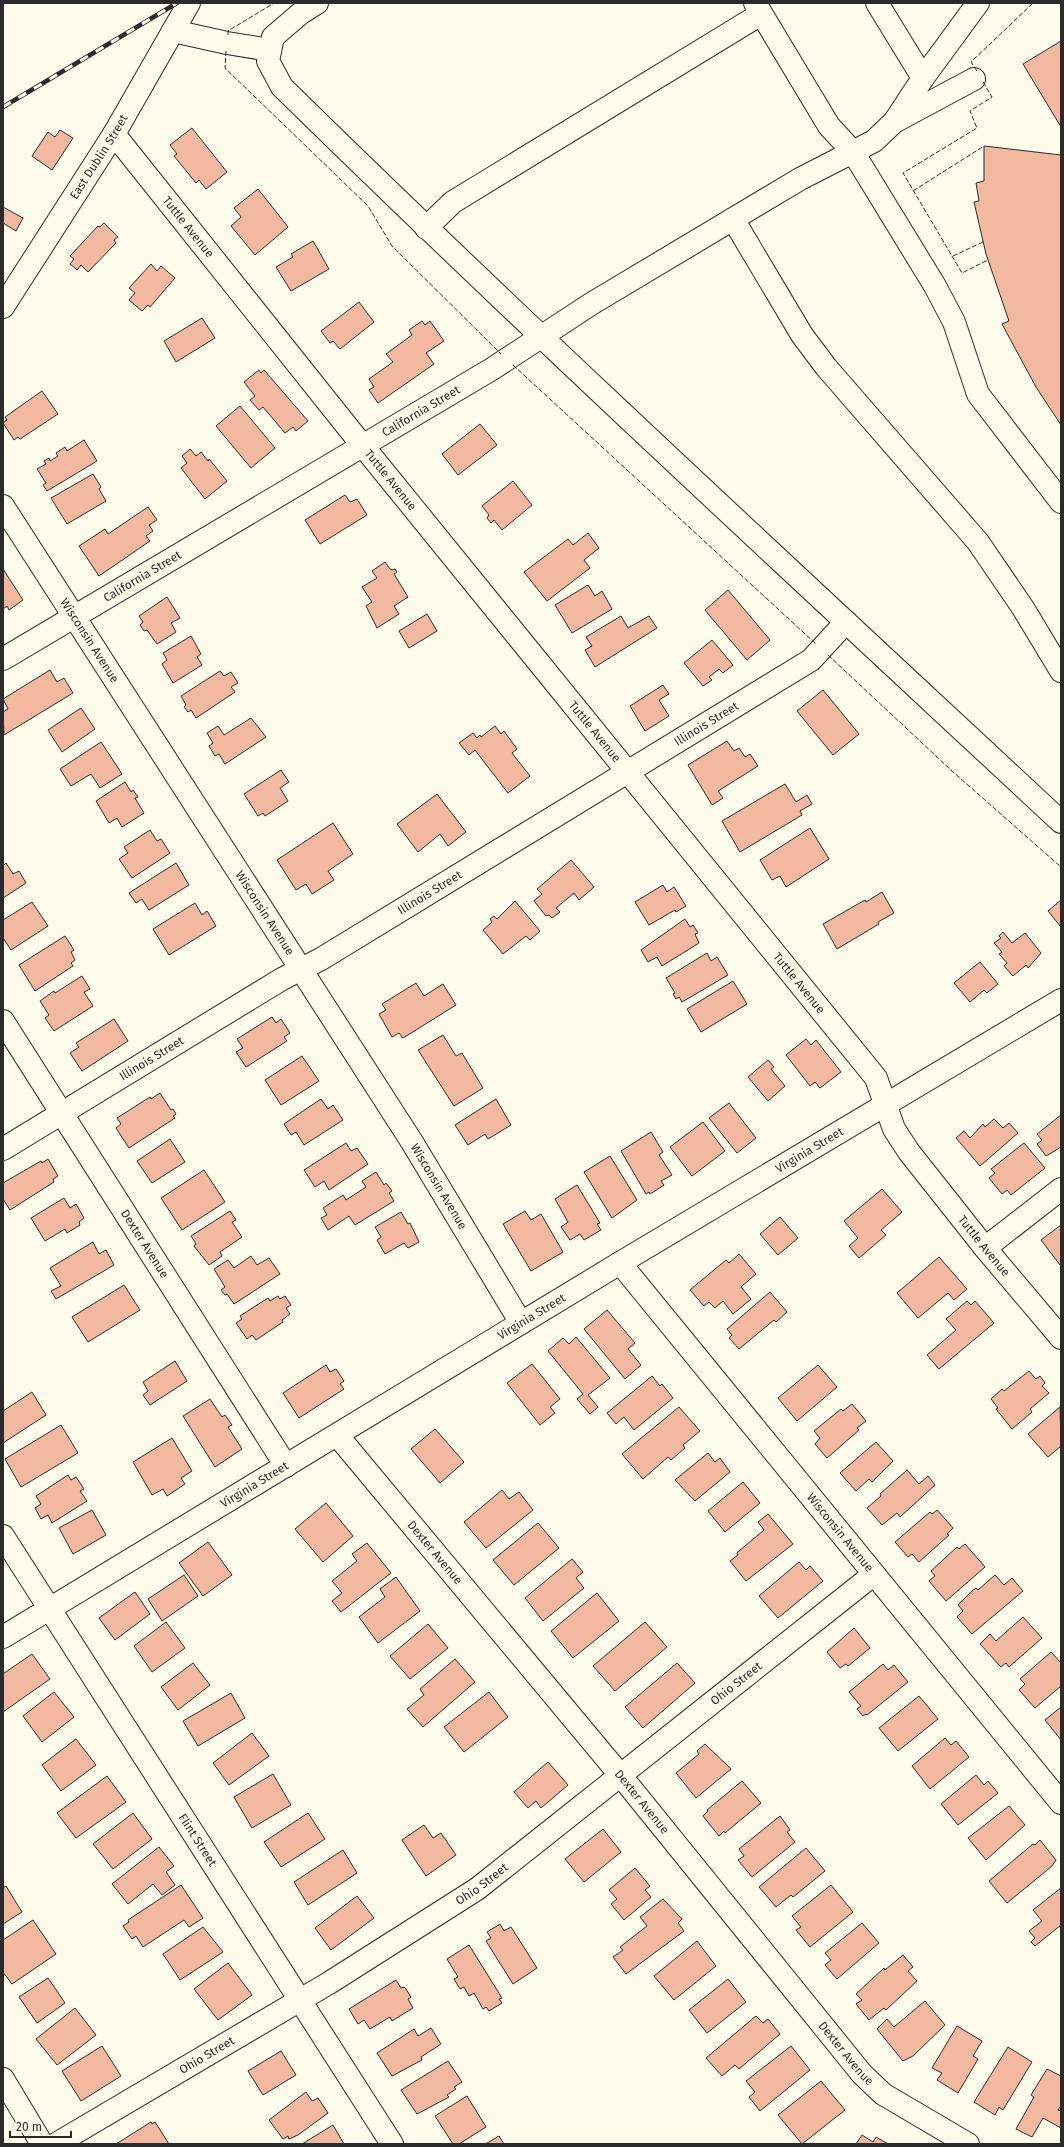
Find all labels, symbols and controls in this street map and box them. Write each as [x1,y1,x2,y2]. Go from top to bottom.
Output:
street label: East Dublin Street [67,112,131,202]
street label: Tuttle Avenue [160,194,217,260]
street label: California Street [379,382,463,440]
street label: Tuttle Avenue [362,447,419,513]
street label: California Street [101,547,184,605]
street label: Wisconsin Avenue [57,596,122,685]
street label: Tuttle Avenue [566,698,624,765]
street label: Illinois Street [672,699,742,749]
street label: Illinois Street [395,867,465,918]
street label: Wisconsin Avenue [233,868,297,958]
street label: Tuttle Avenue [770,950,828,1016]
street label: Illinois Street [117,1033,187,1083]
street label: Virginia Street [773,1124,847,1176]
street label: Wisconsin Avenue [408,1141,470,1232]
street label: Dexter Avenue [118,1207,172,1281]
street label: Tuttle Avenue [955,1213,1013,1279]
street label: Virginia Street [495,1290,569,1343]
street label: Virginia Street [218,1458,292,1511]
street label: Wisconsin Avenue [804,1490,876,1575]
street label: Dexter Avenue [404,1518,465,1587]
street label: Ohio Street [708,1658,765,1708]
street label: Dexter Avenue [612,1767,672,1837]
street label: Flint Street [176,1811,220,1870]
street label: Ohio Street [453,1860,511,1908]
street label: Dexter Avenue [816,2019,876,2088]
street label: Ohio Street [177,2033,237,2077]
scale bar [10,2113,71,2139]
text: 20 m [16,2120,42,2134]

